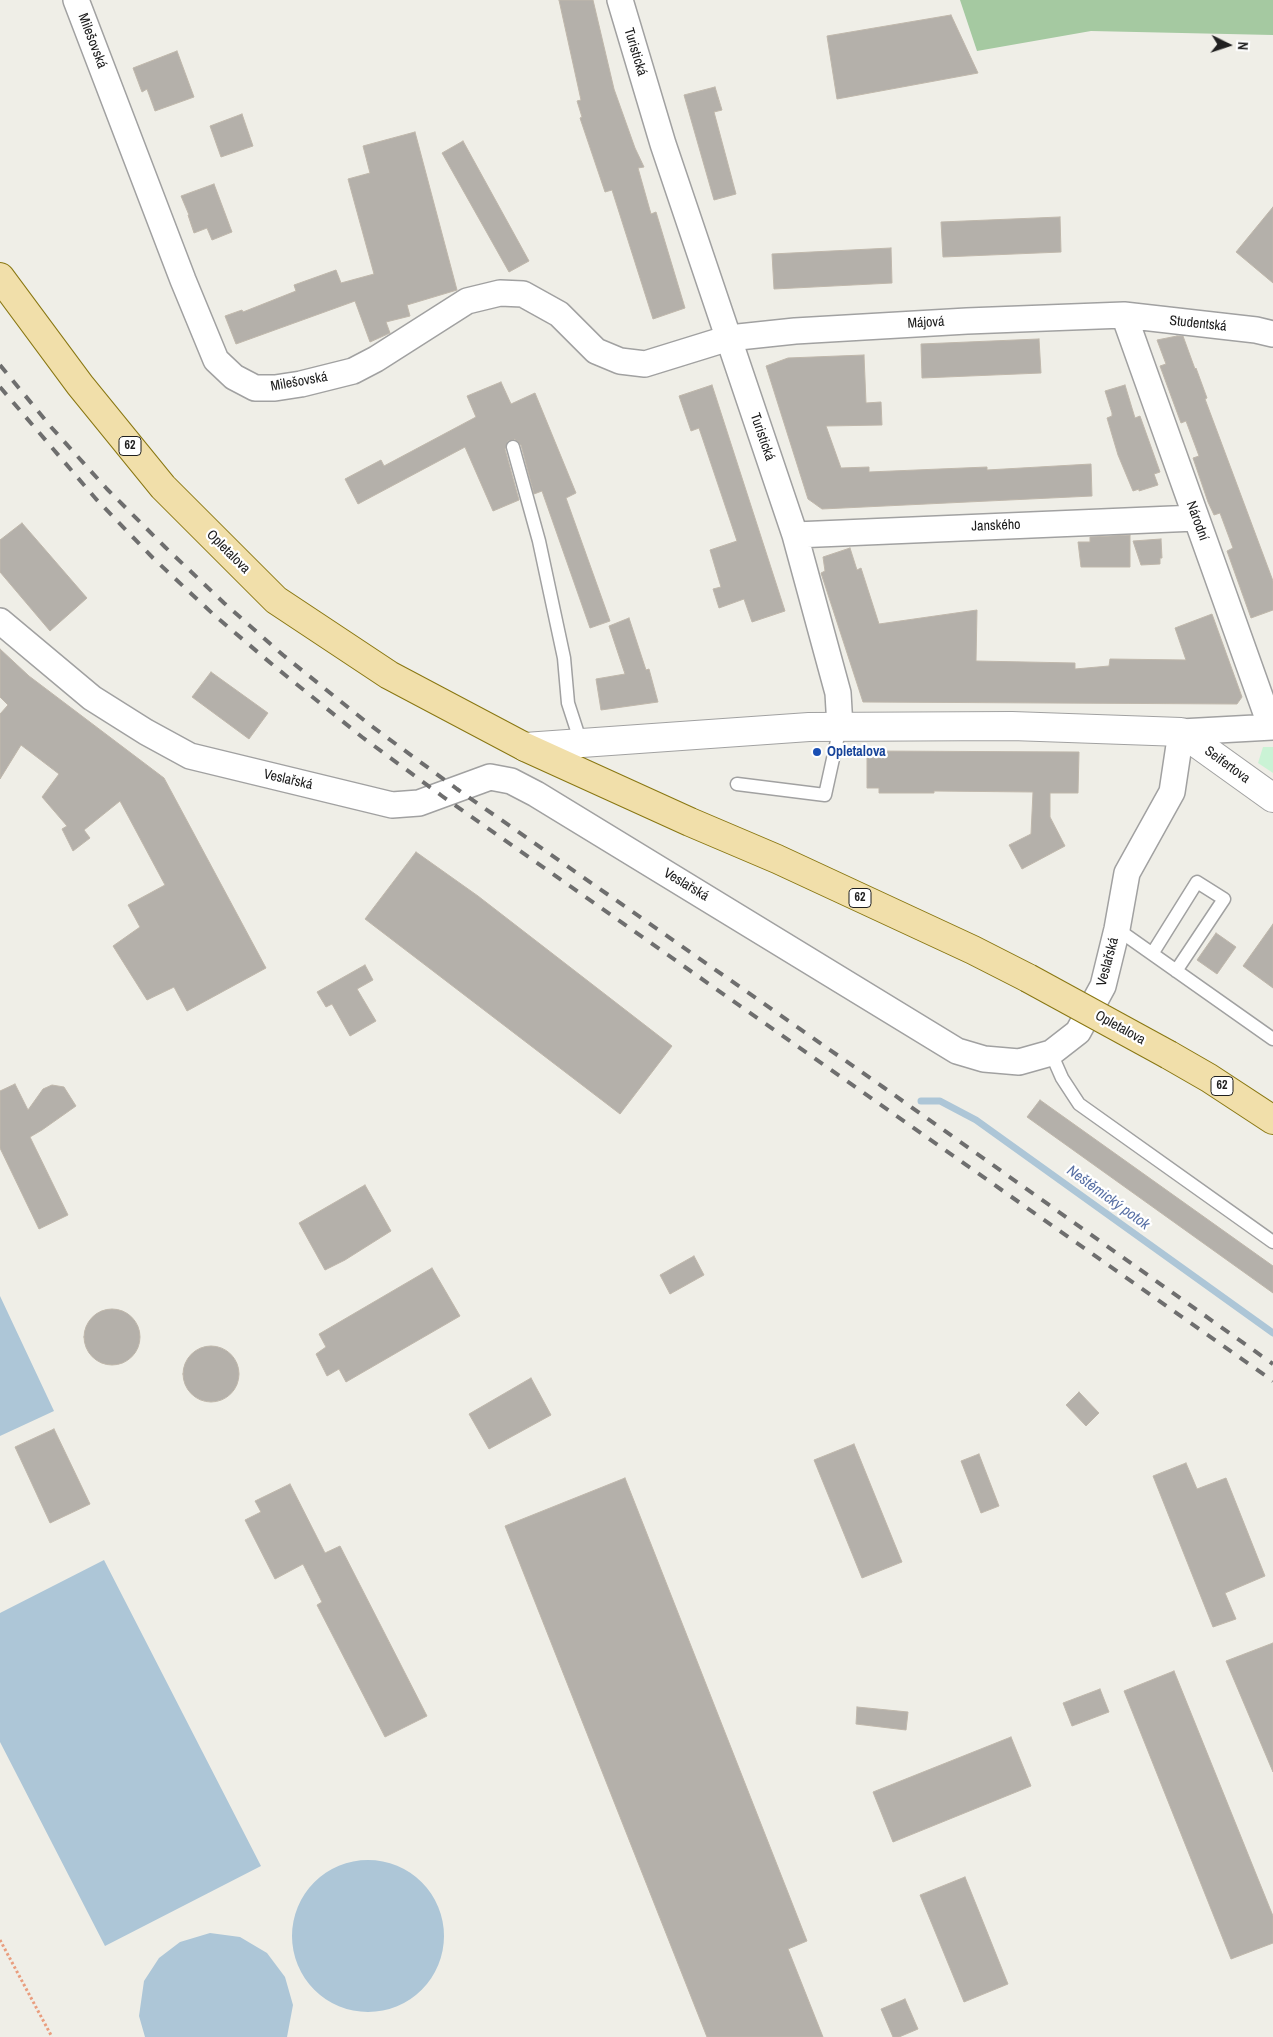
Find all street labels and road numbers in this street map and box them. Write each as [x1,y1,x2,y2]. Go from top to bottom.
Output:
street label: Milešovská [74,11,110,71]
street label: Turistická [620,26,650,78]
street label: Studentská [1169,313,1227,335]
street label: Májová [907,314,945,332]
street label: Milešovská [269,369,329,395]
street label: Turistická [746,411,778,463]
road number: 62 [119,436,141,456]
street label: Národní [1182,499,1212,543]
street label: Janského [971,517,1021,535]
street label: Opletalova [203,527,253,577]
street label: Seifertova [1201,743,1253,787]
street label: Veslařská [262,766,314,794]
street label: Veslařská [660,865,712,905]
road number: 62 [849,888,871,908]
street label: Veslařská [1093,936,1123,988]
street label: Opletalova [1092,1007,1148,1049]
road number: 62 [1211,1076,1233,1096]

